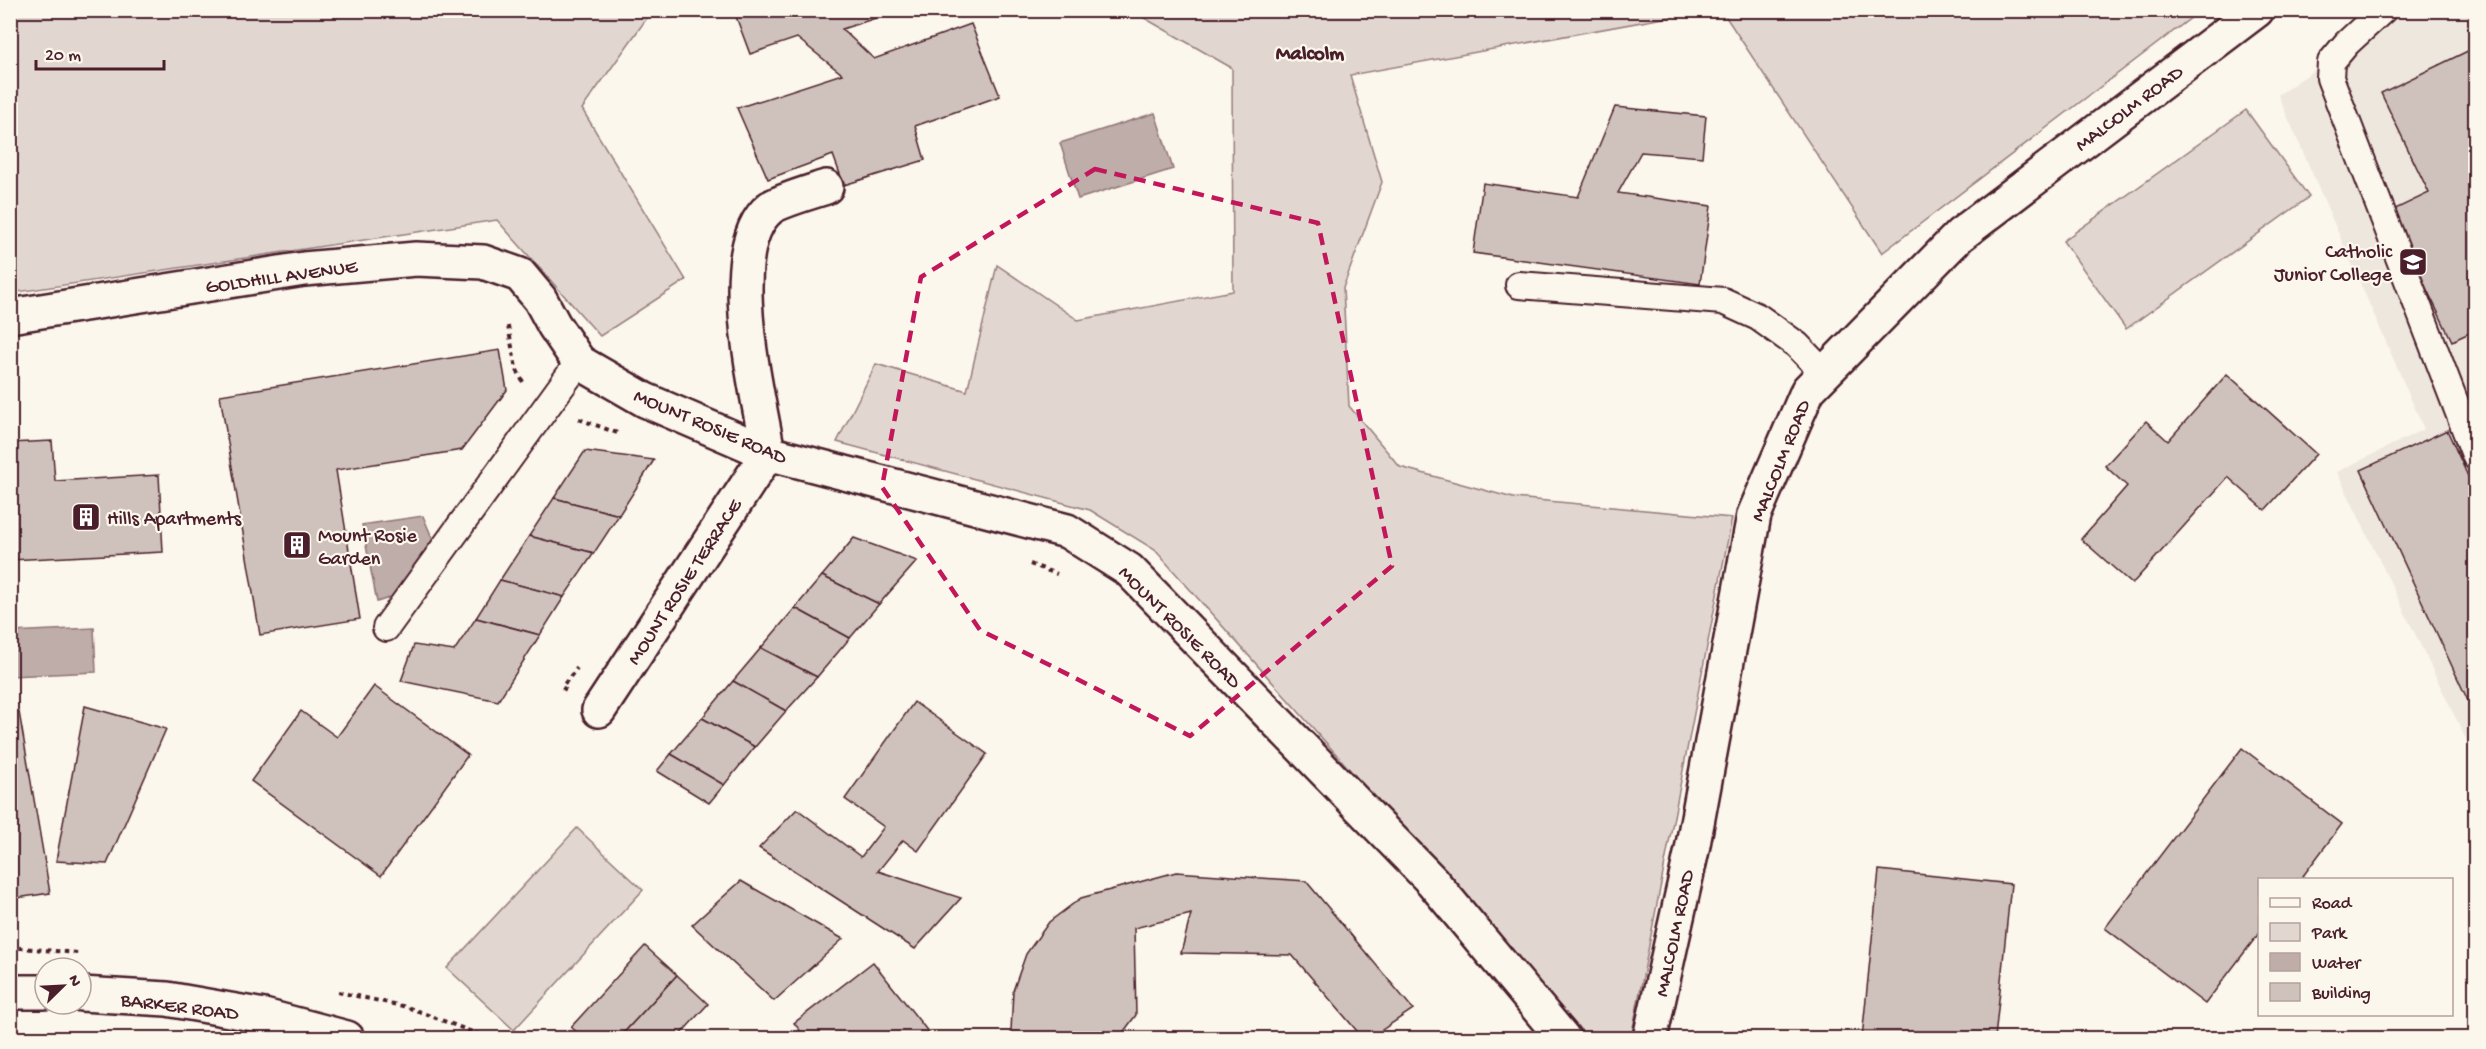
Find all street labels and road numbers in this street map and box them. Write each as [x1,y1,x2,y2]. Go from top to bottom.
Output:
street label: MALCOLM ROAD [2072,61,2189,158]
street label: GOLDHILL AVENUE [204,256,360,301]
street label: MOUNT ROSIE ROAD [630,386,791,471]
street label: MALCOLM ROAD [1747,396,1817,526]
street label: MOUNT ROSIE TERRACE [624,494,749,670]
street label: MOUNT ROSIE ROAD [1112,562,1245,695]
street label: MALCOLM ROAD [1652,867,1701,999]
street label: BARKER ROAD [118,990,241,1027]

